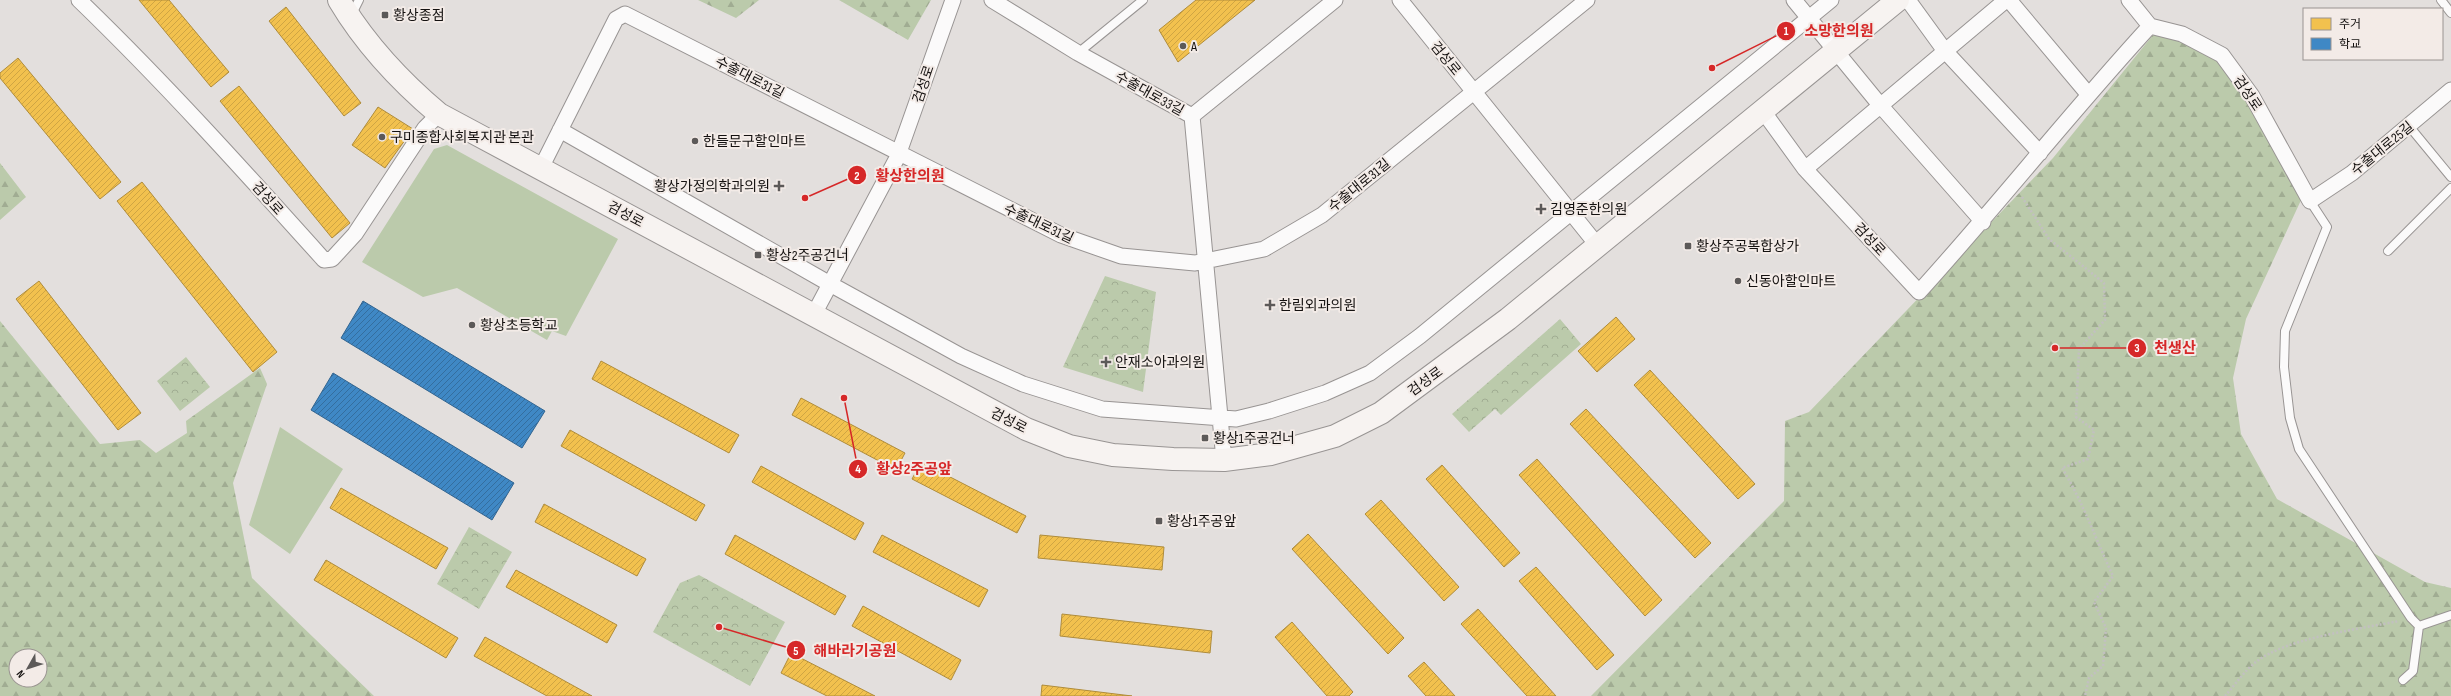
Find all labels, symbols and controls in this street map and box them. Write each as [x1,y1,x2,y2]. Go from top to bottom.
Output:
place label: 황상종점 [393,7,445,24]
legend [2303,8,2443,60]
marker: 황상종점 [380,10,390,20]
text: 주거 [2339,17,2361,32]
callout: 소망한의원 [1776,18,1881,45]
text: 소망한의원 [1804,22,1874,41]
text: 1 [1784,24,1789,39]
text: 학교 [2339,37,2361,52]
place label: A [1190,38,1198,55]
street label: 검성로 [1427,38,1464,79]
marker: A [1178,41,1188,51]
street label: 수출대로31길 [712,53,787,102]
street label: 검성로 [909,63,938,105]
street label: 수출대로33길 [1112,68,1187,119]
street label: 검성로 [2230,73,2266,114]
street label: 수출대로25길 [2348,118,2417,179]
place label: 구미종합사회복지관 본관 [390,129,534,146]
marker: 구미종합사회복지관 본관 [377,132,387,142]
place label: 한들문구할인마트 [703,133,806,150]
marker: 한들문구할인마트 [690,136,700,146]
street label: 수출대로31길 [1325,155,1394,216]
callout: 황상한의원 [847,162,952,189]
text: 황상한의원 [875,167,945,186]
text: 2 [854,169,860,184]
street label: 검성로 [248,178,287,218]
place label: 황상가정의학과의원 [654,178,770,195]
marker: 황상가정의학과의원 [773,180,785,192]
street label: 검성로 [605,198,647,231]
street label: 수출대로31길 [1001,200,1076,247]
place label: 김영준한의원 [1550,201,1627,218]
marker: 김영준한의원 [1535,203,1547,215]
street label: 검성로 [1850,219,1889,259]
place label: 황상주공복합상가 [1696,238,1799,255]
marker: 황상주공복합상가 [1683,241,1693,251]
place label: 황상2주공건너 [766,247,849,264]
marker: 황상2주공건너 [753,250,763,260]
place label: 신동아할인마트 [1746,273,1836,290]
marker: 신동아할인마트 [1733,276,1743,286]
place label: 한림외과의원 [1279,297,1356,314]
marker: 한림외과의원 [1264,299,1276,311]
place label: 황상초등학교 [480,317,557,334]
marker: 황상초등학교 [467,320,477,330]
callout: 천생산 [2127,334,2204,361]
text: 천생산 [2154,339,2196,358]
text: 3 [2134,341,2140,356]
place label: 안재소아과의원 [1115,354,1205,371]
marker: 안재소아과의원 [1100,356,1112,368]
street label: 검성로 [1405,363,1446,400]
street label: 검성로 [988,404,1030,437]
place label: 황상1주공건너 [1213,430,1295,447]
marker: 황상1주공건너 [1200,433,1210,443]
callout: 황상2주공앞 [848,455,960,482]
text: 황상2주공앞 [876,460,952,479]
text: 4 [855,462,861,477]
place label: 황상1주공앞 [1167,513,1236,530]
marker: 황상1주공앞 [1154,516,1164,526]
callout: 해바라기공원 [786,637,905,664]
text: 해바라기공원 [814,642,896,661]
text: 5 [793,644,799,659]
north arrow [8,648,48,688]
text: N [14,668,28,680]

